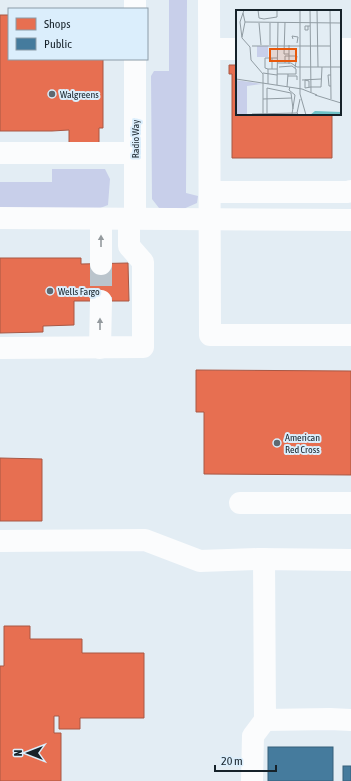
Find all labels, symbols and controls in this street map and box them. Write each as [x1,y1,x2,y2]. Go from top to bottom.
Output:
legend [8,8,148,60]
inset map [236,10,341,115]
text: Shops [44,17,70,31]
text: Public [44,37,72,51]
marker: Walgreens [47,89,57,99]
place label: Walgreens [60,89,99,100]
street label: Radio Way [130,120,141,158]
one-way arrow [98,234,104,247]
marker: Wells Fargo [45,286,55,296]
place label: Wells Fargo [58,286,100,297]
one-way arrow [97,317,103,330]
place label: American Red Cross [285,432,320,455]
marker: American Red Cross [272,438,282,448]
north arrow [8,733,48,773]
scale bar [215,747,276,773]
text: N [12,750,24,756]
text: 20 m [221,754,243,768]

